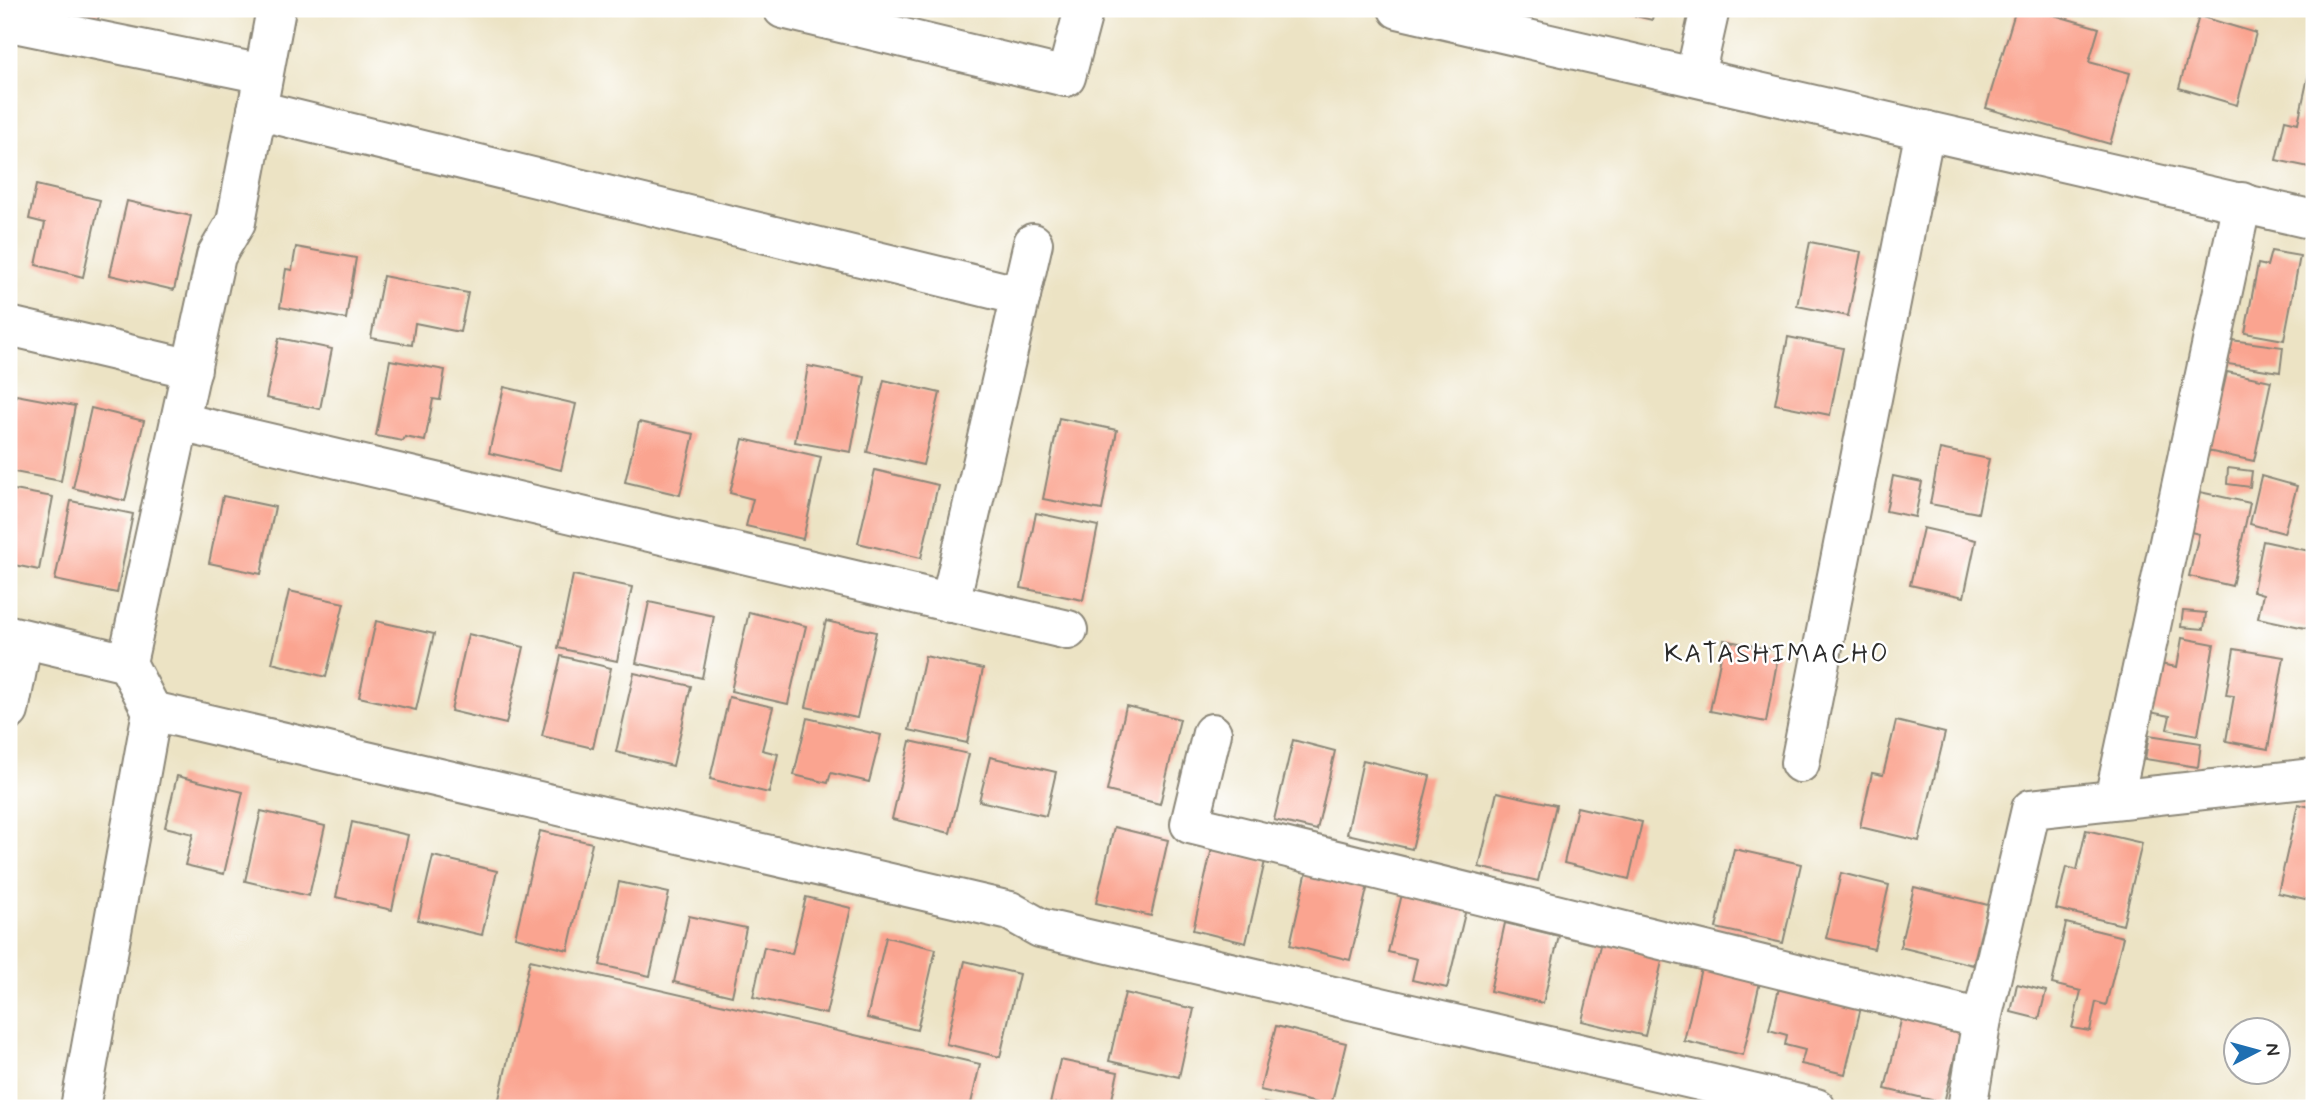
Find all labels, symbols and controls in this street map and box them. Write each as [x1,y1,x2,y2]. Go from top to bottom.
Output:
district label: KATASHIMACHO [1664,638,1890,672]
north arrow [2222,1016,2292,1086]
text: N [2259,1042,2286,1057]

